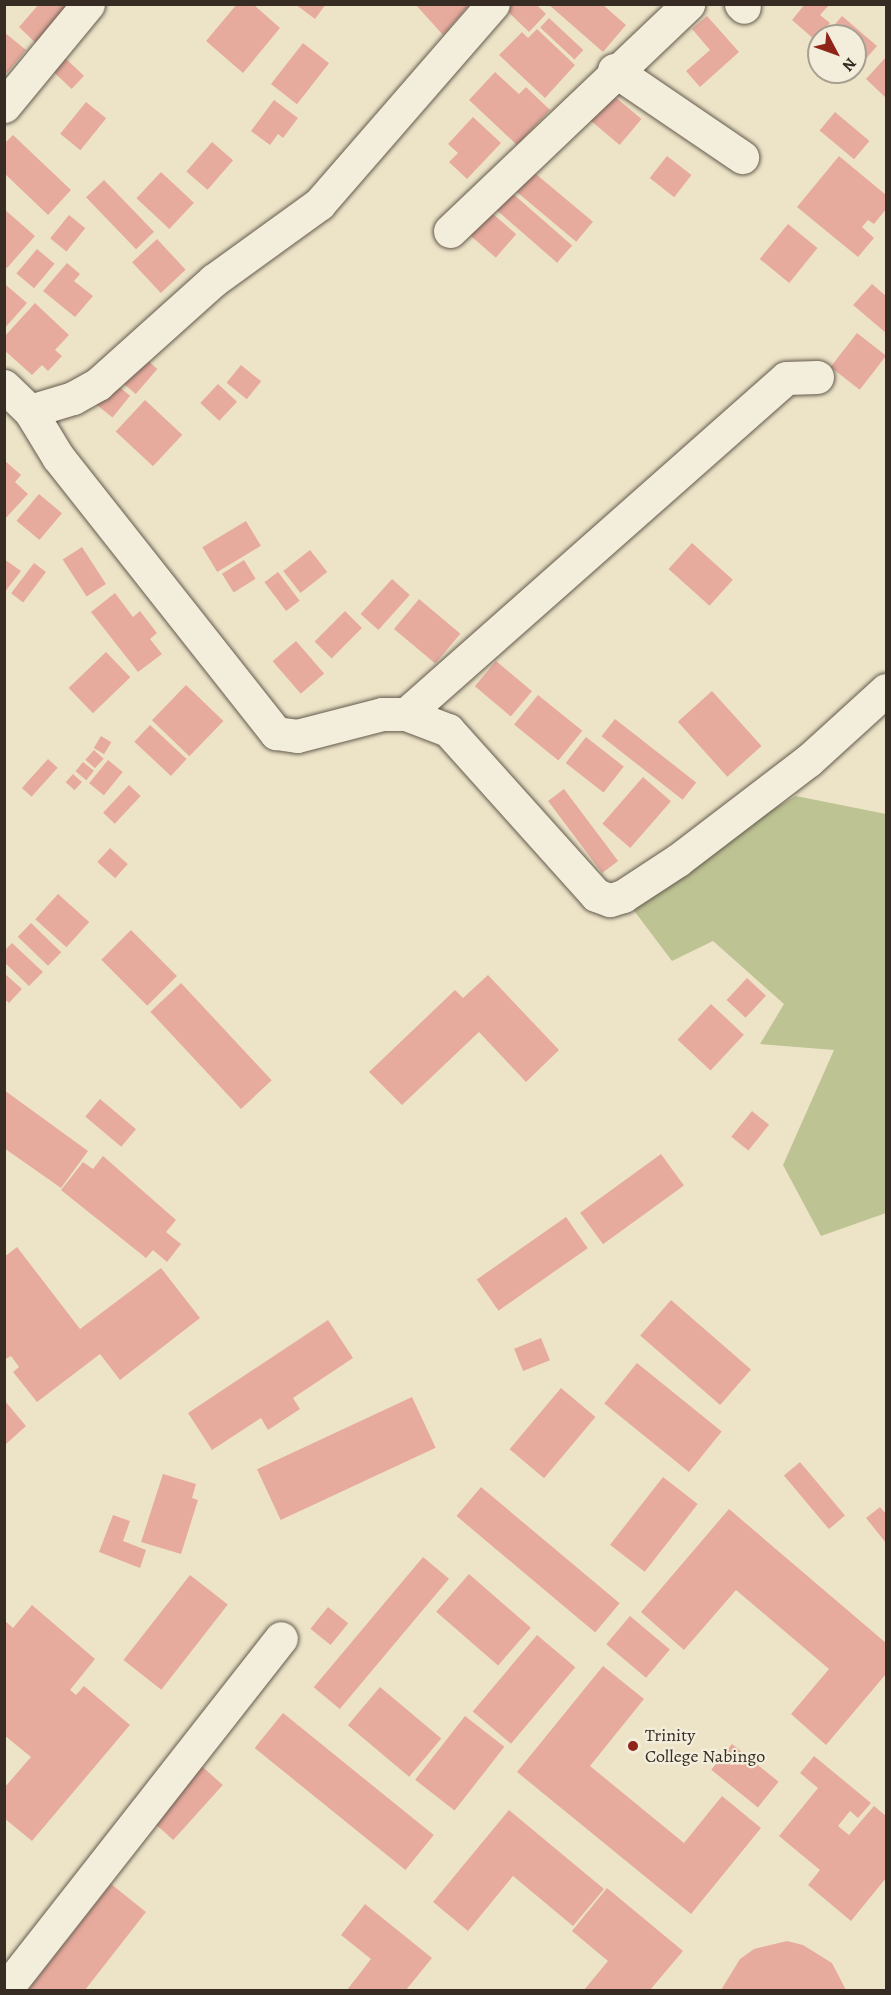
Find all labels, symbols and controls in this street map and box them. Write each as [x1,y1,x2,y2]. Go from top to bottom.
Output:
north arrow [807,24,867,84]
text: N [837,53,861,76]
place label: Trinity College Nabingo [645,1725,765,1768]
marker: Trinity College Nabingo [626,1739,640,1753]

